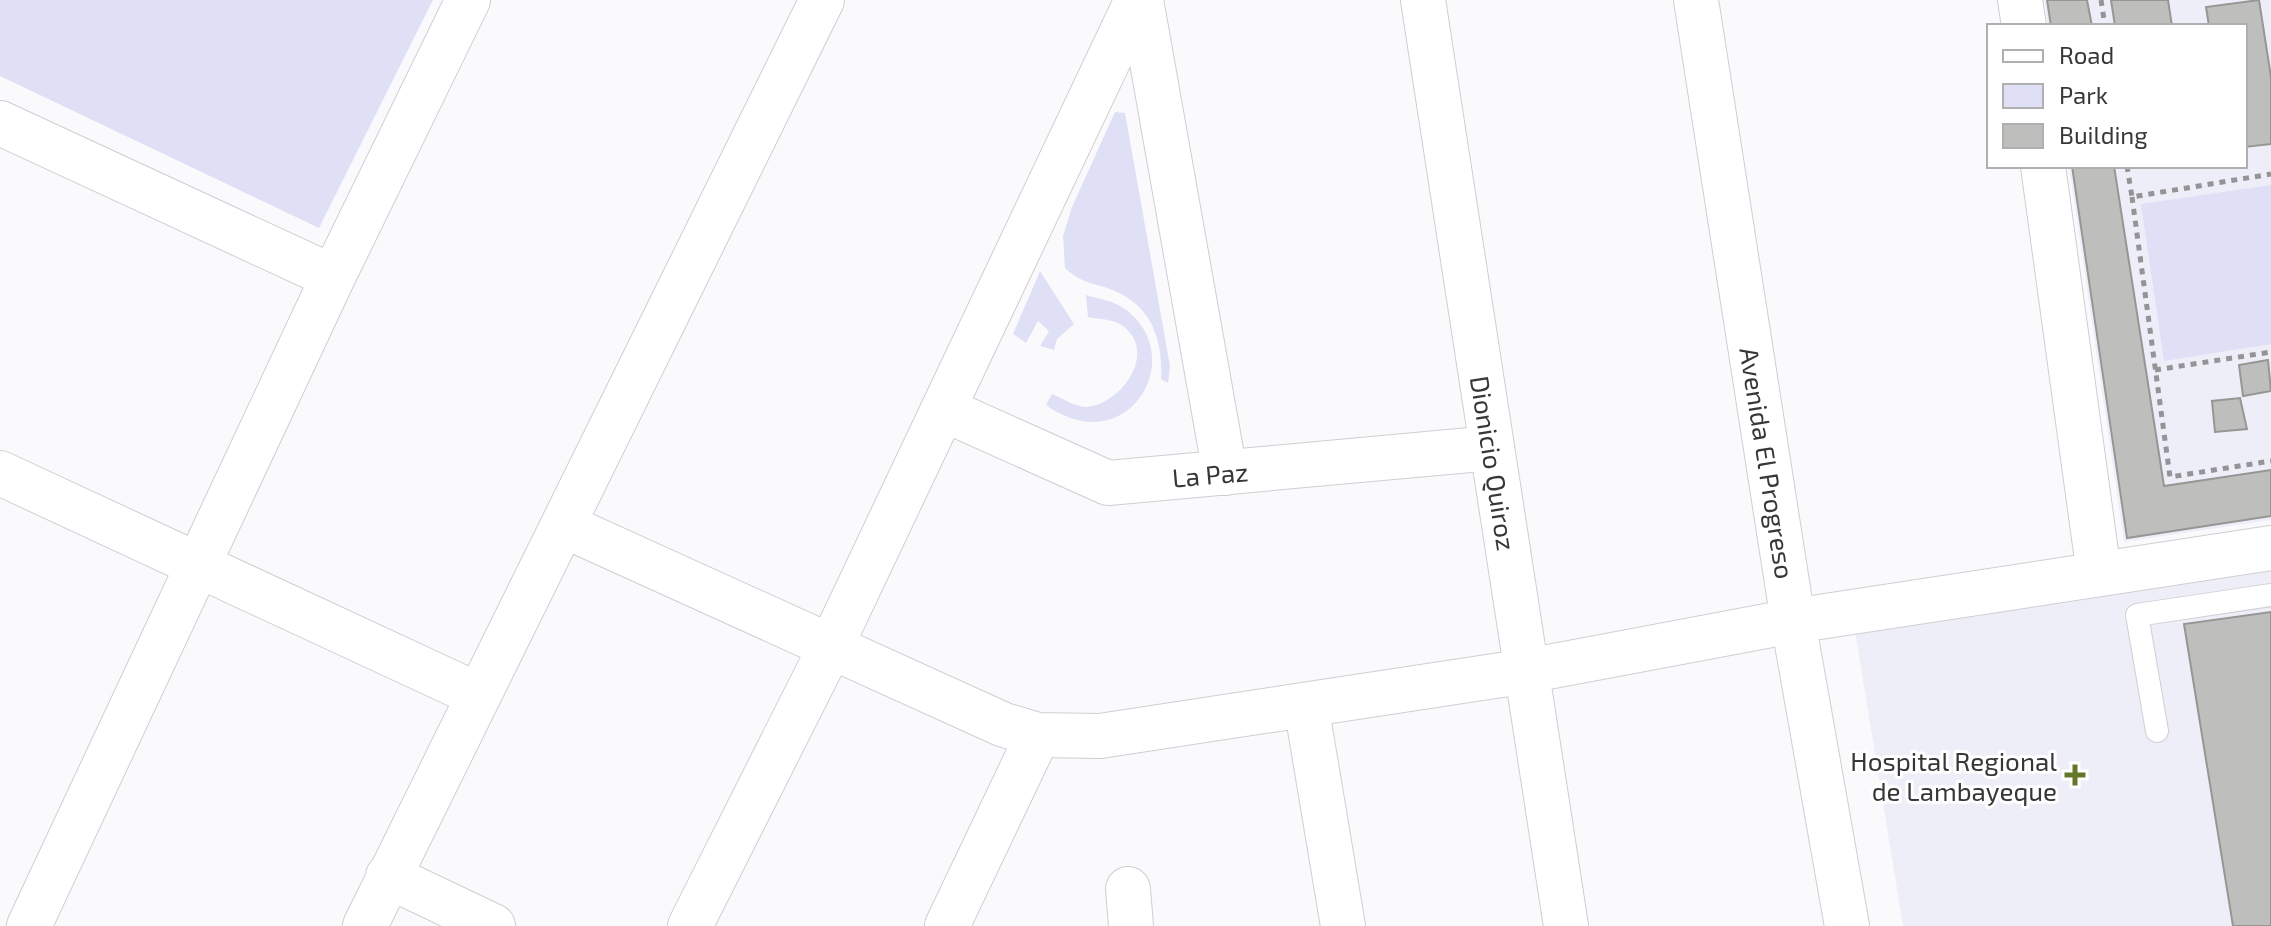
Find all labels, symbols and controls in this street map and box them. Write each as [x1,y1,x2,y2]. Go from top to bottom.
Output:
legend [1987,24,2247,168]
text: Road [2059,40,2114,69]
text: Park [2059,80,2108,109]
text: Building [2059,120,2148,149]
street label: Avenida El Progreso [1734,345,1802,581]
street label: Dionicio Quiroz [1465,373,1523,553]
street label: La Paz [1171,455,1249,493]
place label: Hospital Regional de Lambayeque [1850,745,2057,806]
marker: Hospital Regional de Lambayeque [2064,764,2086,786]

